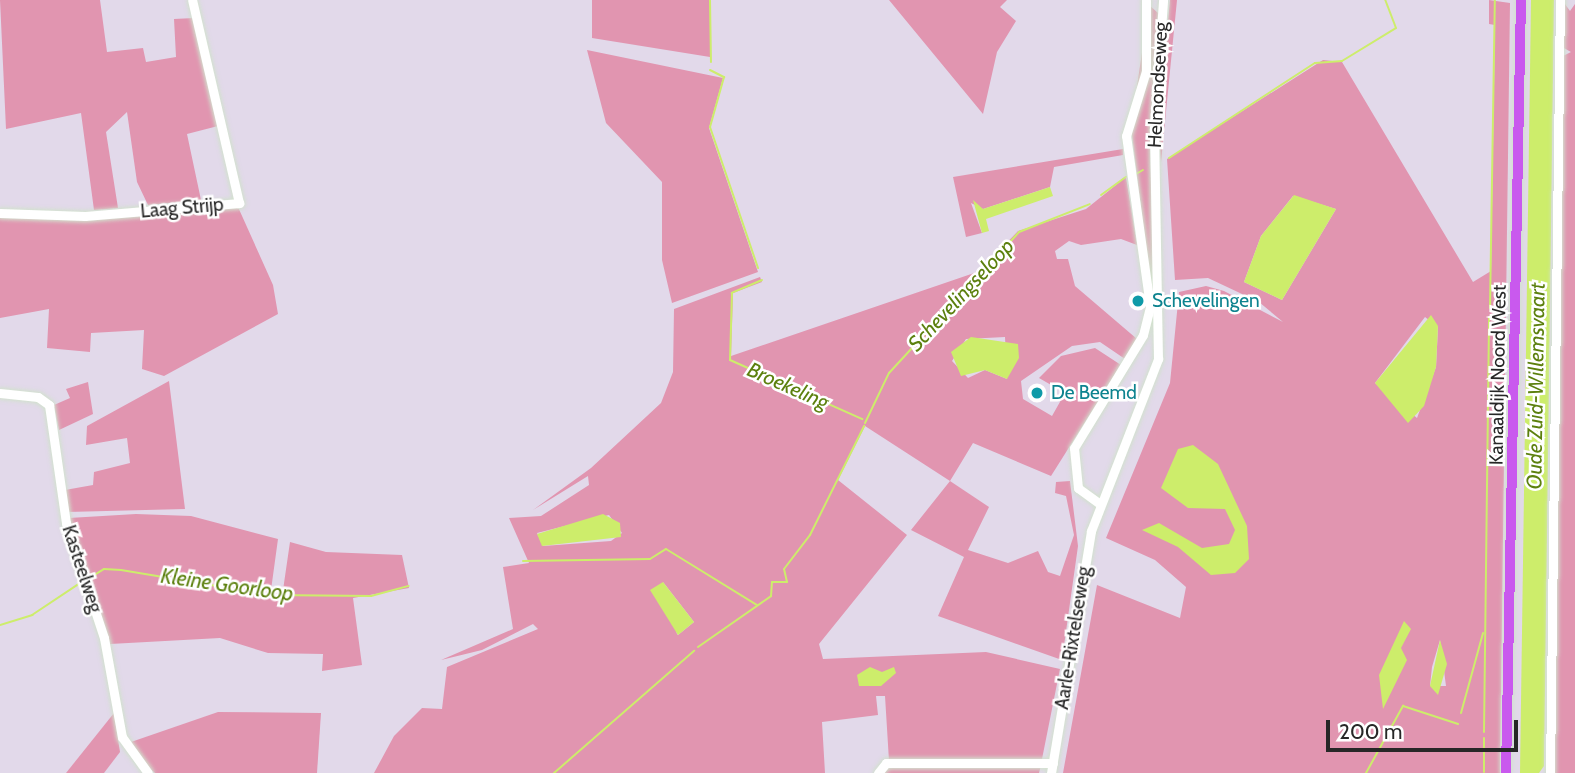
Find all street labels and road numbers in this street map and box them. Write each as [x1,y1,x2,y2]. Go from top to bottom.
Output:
street label: Helmondseweg [1143,21,1173,149]
street label: Laag Strijp [139,193,225,223]
street label: Kanaaldijk Noord West [1485,285,1511,465]
street label: Kasteelweg [57,522,107,616]
street label: Aarle-Rixtelseweg [1050,565,1096,711]

